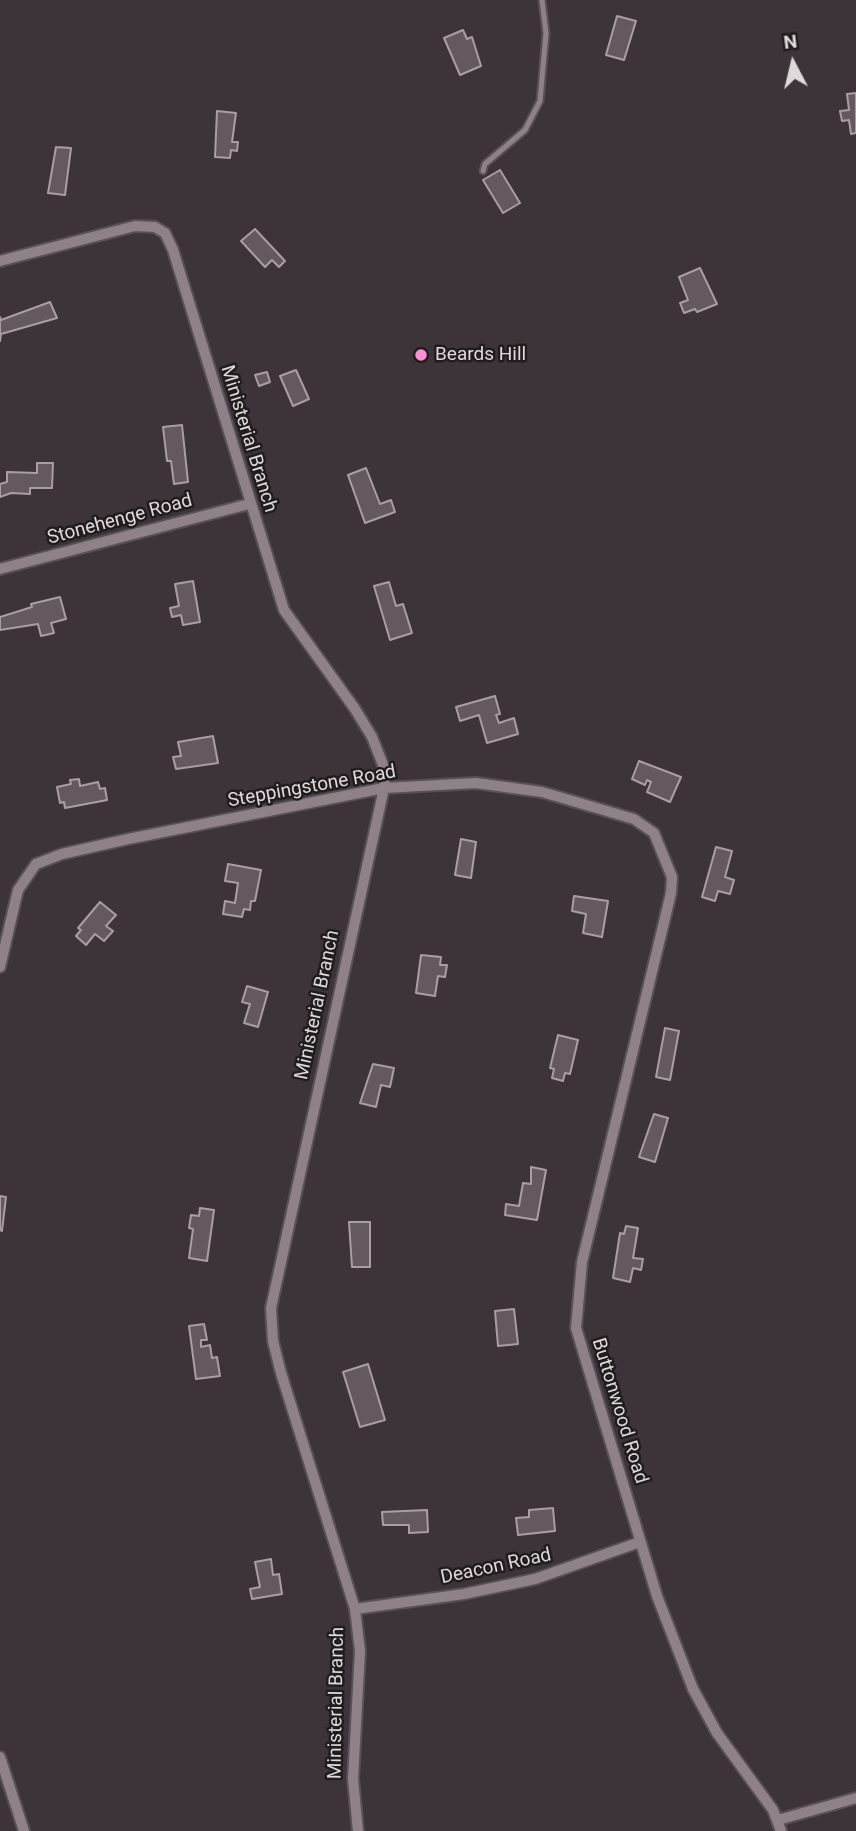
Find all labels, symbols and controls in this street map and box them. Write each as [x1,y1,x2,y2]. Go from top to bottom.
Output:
north arrow [758,28,828,98]
text: N [782,29,798,54]
place label: Beards Hill [435,344,526,366]
marker: Beards Hill [413,347,429,363]
street label: Ministerial Branch [215,363,281,515]
street label: Stonehenge Road [45,490,195,550]
street label: Steppingstone Road [226,761,398,813]
street label: Ministerial Branch [291,928,345,1082]
street label: Buttonwood Road [586,1336,652,1486]
street label: Deacon Road [439,1544,553,1590]
street label: Ministerial Branch [324,1627,350,1779]

